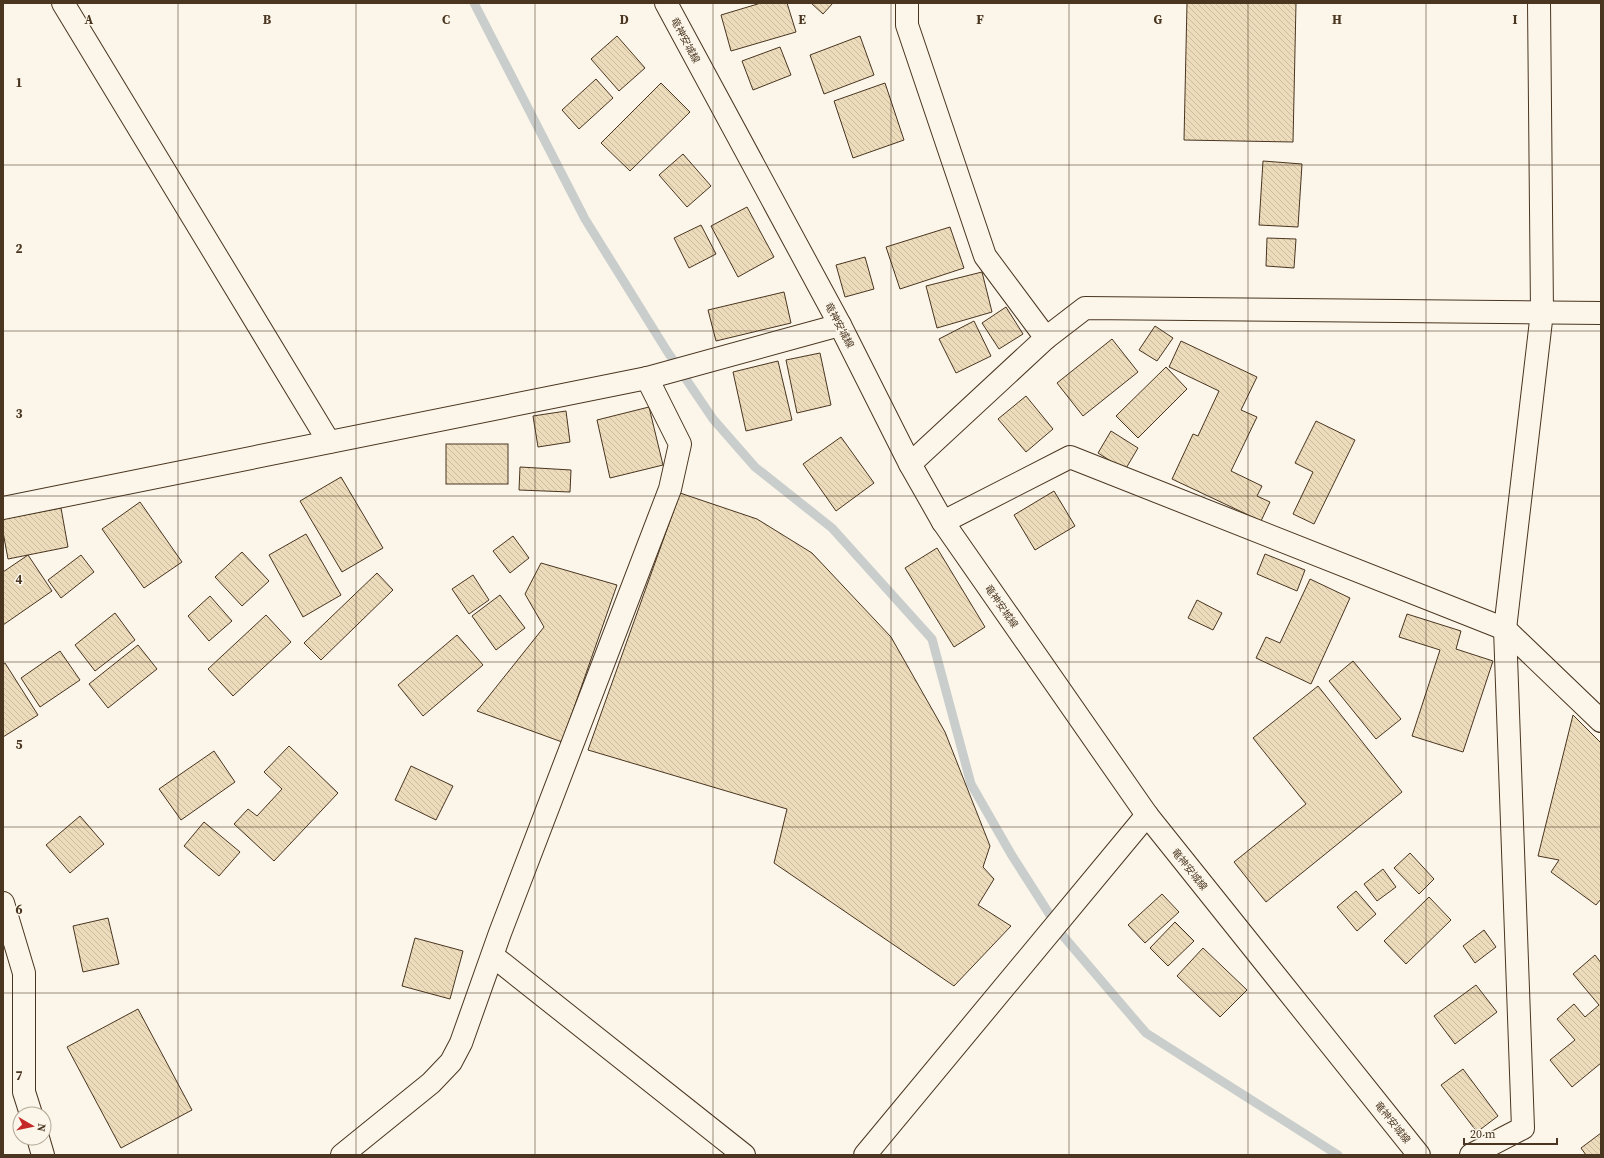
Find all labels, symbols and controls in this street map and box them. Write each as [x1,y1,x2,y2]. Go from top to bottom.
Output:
text: A [85,11,94,28]
text: B [263,11,272,28]
text: C [442,11,450,28]
text: D [619,11,629,28]
text: E [798,11,806,28]
text: F [976,11,984,28]
text: G [1154,11,1163,28]
text: H [1332,11,1342,28]
text: I [1512,11,1518,28]
street label: 竜神安城線 [668,15,703,65]
text: 1 [15,74,23,91]
text: 2 [15,240,23,257]
street label: 竜神安城線 [822,300,857,350]
text: 3 [15,405,23,422]
text: 4 [15,571,23,588]
street label: 竜神安城線 [982,582,1021,630]
text: 5 [15,736,23,753]
street label: 竜神安城線 [1169,846,1210,893]
text: 6 [15,901,23,918]
text: 7 [15,1067,23,1084]
street label: 竜神安城線 [1372,1099,1413,1146]
north arrow [12,1106,52,1146]
scale bar [1464,1120,1557,1146]
text: N [33,1122,49,1133]
text: 20 m [1470,1126,1496,1142]

